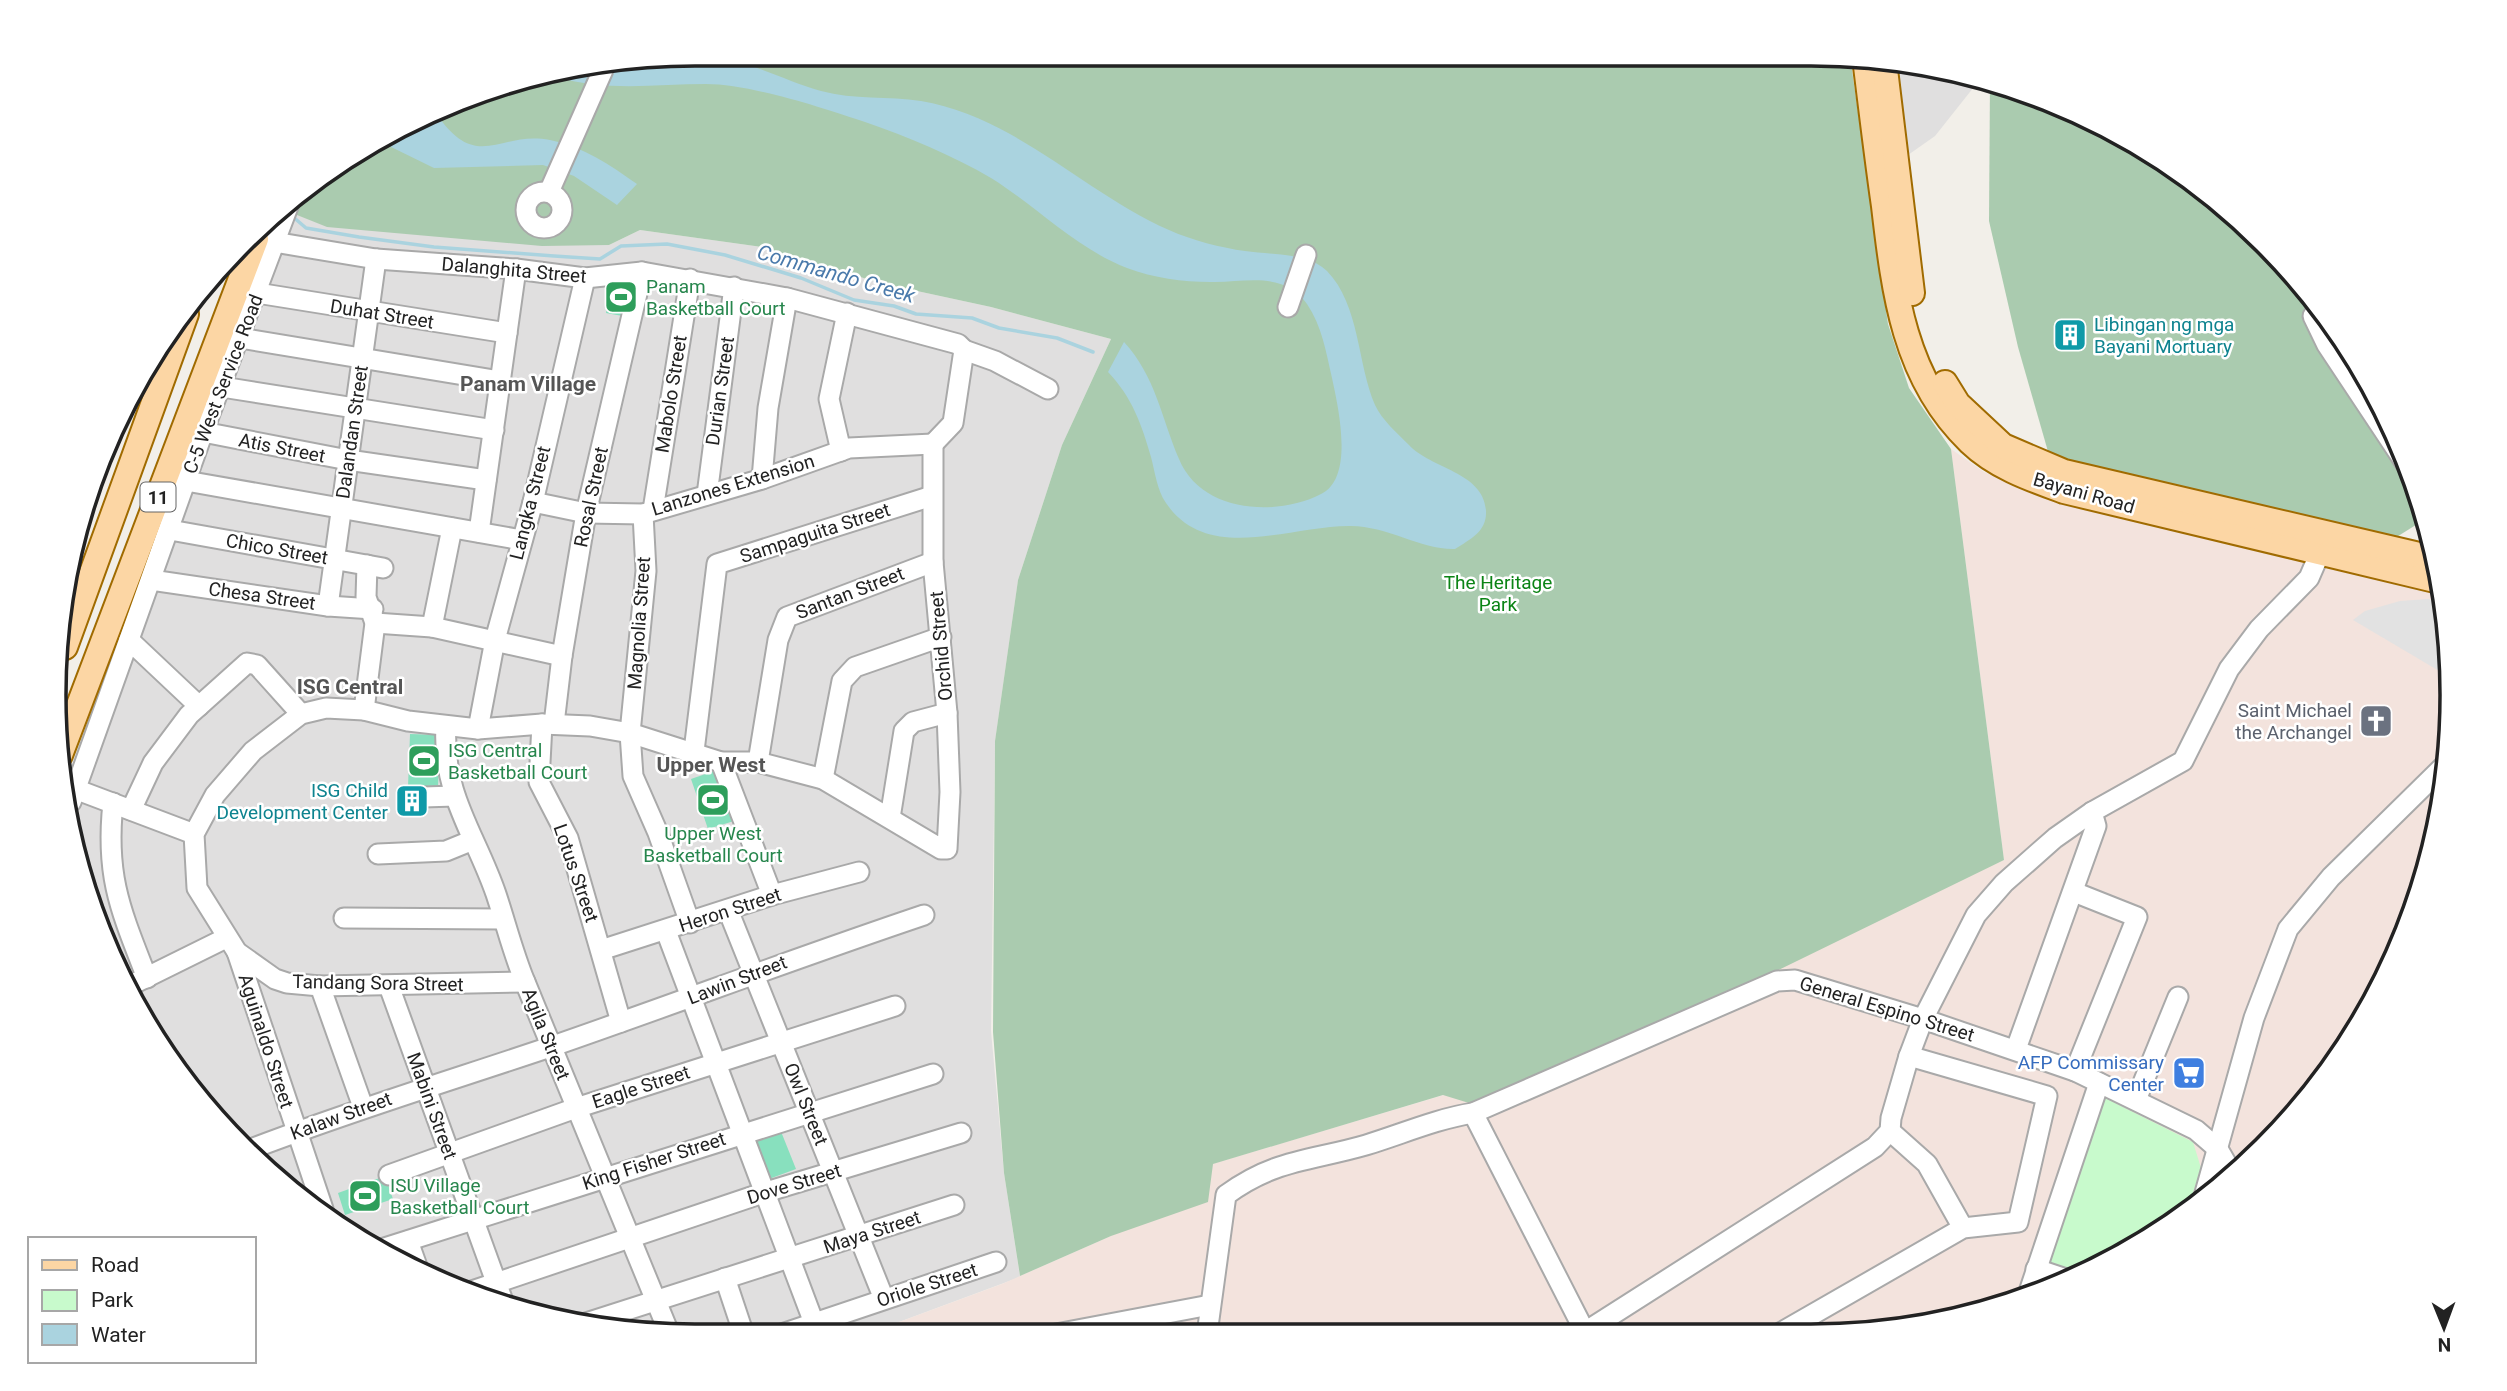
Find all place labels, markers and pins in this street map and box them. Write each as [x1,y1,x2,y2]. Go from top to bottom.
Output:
place label: Panam Basketball Court [646,275,785,320]
sports icon: Panam Basketball Court [602,278,640,316]
place label: Libingan ng mga Bayani Mortuary [2094,313,2234,358]
building icon: Libingan ng mga Bayani Mortuary [2051,316,2089,354]
place label: Saint Michael the Archangel [2235,699,2352,744]
church icon: Saint Michael the Archangel [2357,702,2395,740]
place label: ISG Central Basketball Court [448,739,587,784]
sports icon: ISG Central Basketball Court [405,742,443,780]
place label: ISG Child Development Center [216,779,389,824]
sports icon: Upper West Basketball Court [694,781,732,819]
building icon: ISG Child Development Center [393,782,431,820]
place label: Upper West Basketball Court [643,822,783,867]
place label: AFP Commissary Center [2018,1051,2165,1096]
supermarket icon: AFP Commissary Center [2170,1054,2208,1092]
place label: ISU Village Basketball Court [390,1174,529,1219]
sports icon: ISU Village Basketball Court [346,1177,384,1215]

